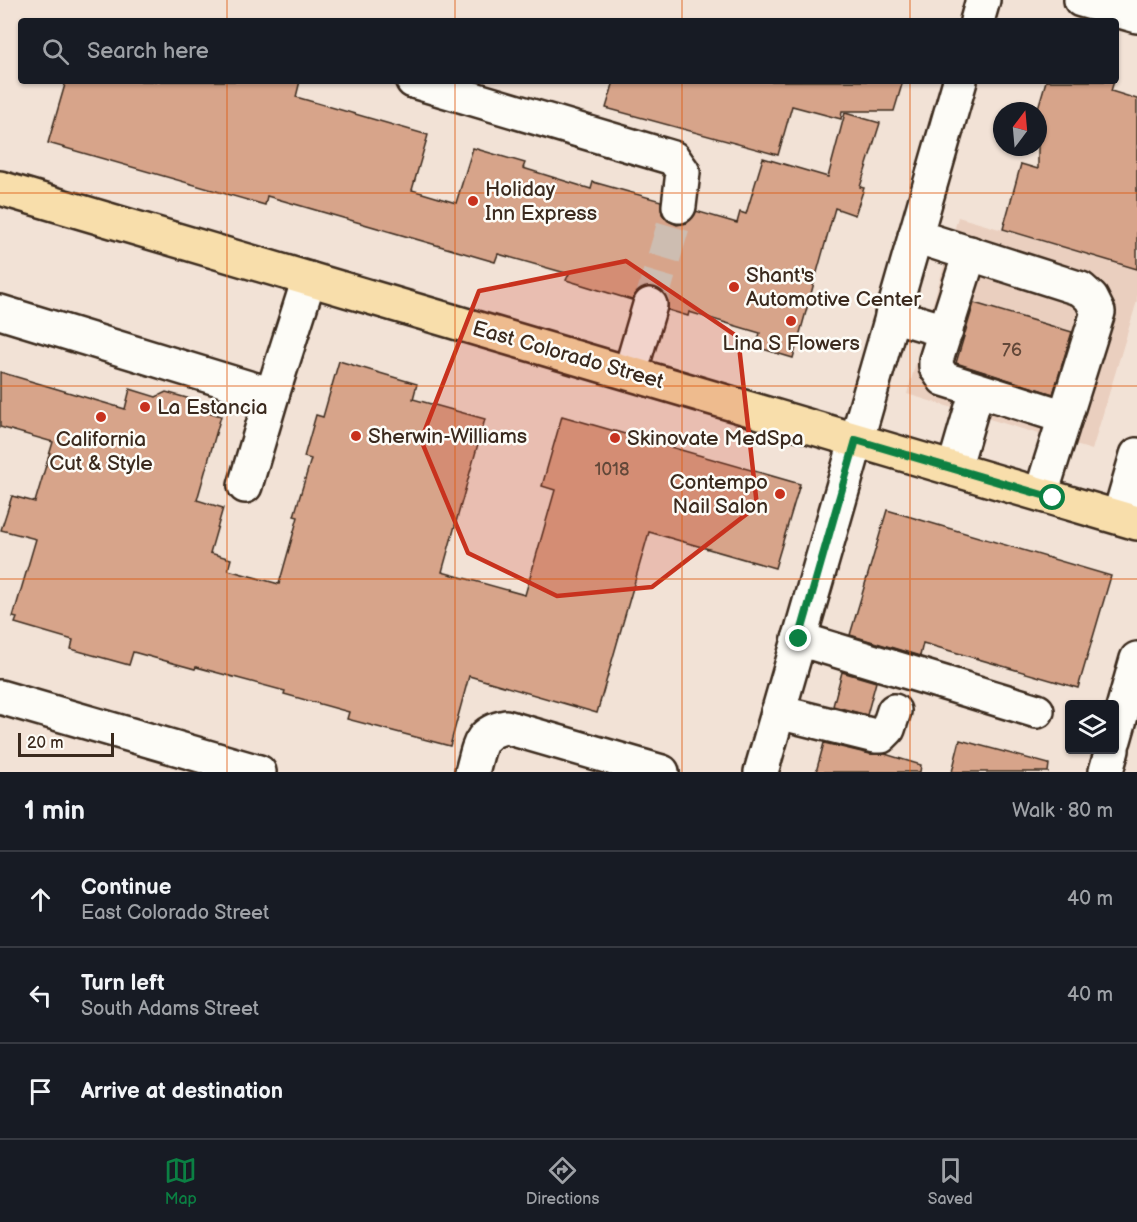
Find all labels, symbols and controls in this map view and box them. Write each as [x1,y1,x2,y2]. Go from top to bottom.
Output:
search box [18,18,1119,84]
icon: search [39,35,72,68]
text: Search here [87,38,209,65]
north arrow [993,102,1047,156]
place label: Holiday Inn Express [485,177,597,226]
marker: Holiday Inn Express [466,194,480,208]
place label: Shant's Automotive Center [746,263,921,312]
marker: Shant's Automotive Center [727,280,741,294]
marker: Lina S Flowers [784,314,798,328]
street label: East Colorado Street [470,316,667,394]
place label: Lina S Flowers [722,331,860,356]
house number: 76 [1002,340,1022,361]
place label: La Estancia [157,395,268,420]
marker: La Estancia [138,400,152,414]
marker: California Cut & Style [94,410,108,424]
place label: Sherwin-Williams [368,424,527,449]
place label: Skinovate MedSpa [627,426,804,451]
place label: California Cut & Style [49,427,153,476]
marker: Sherwin-Williams [349,429,363,443]
marker: Skinovate MedSpa [608,431,622,445]
house number: 1018 [594,459,630,480]
place label: Contempo Nail Salon [670,470,768,519]
route start [1039,484,1065,510]
marker: Contempo Nail Salon [773,487,787,501]
route end [785,625,811,651]
map controls [1065,700,1119,754]
button: layers [1065,700,1119,754]
scale bar [18,730,114,758]
text: 20 m [27,734,63,753]
text: 1 min [24,796,85,827]
text: Walk · 80 m [1012,799,1113,823]
text: Continue [81,874,171,901]
icon: ahead [24,883,57,916]
text: 40 m [1067,887,1113,911]
text: East Colorado Street [81,901,269,925]
text: Turn left [81,970,165,997]
icon: left [24,979,57,1012]
text: 40 m [1067,983,1113,1007]
text: South Adams Street [81,997,259,1021]
icon: arrive [24,1075,57,1108]
text: Arrive at destination [81,1078,283,1105]
tab: Map [164,1154,197,1209]
tab: Directions [526,1154,599,1209]
tab: Saved [928,1154,973,1209]

